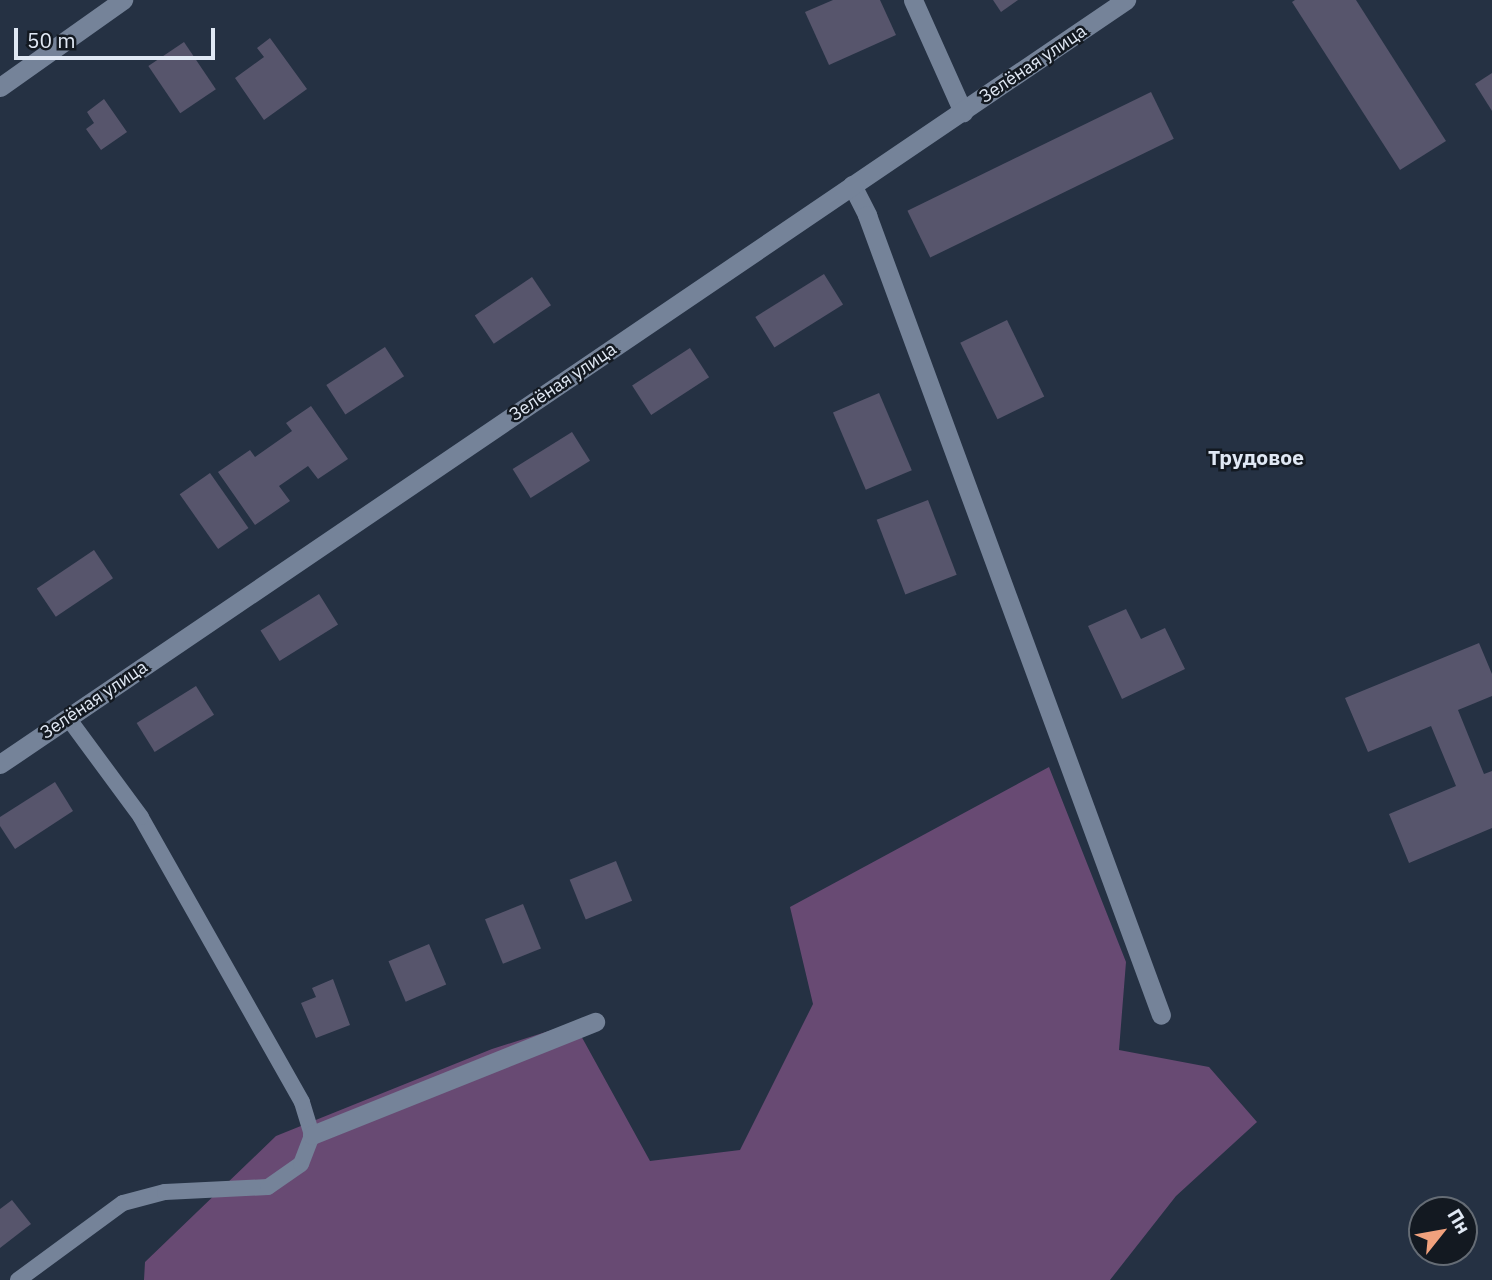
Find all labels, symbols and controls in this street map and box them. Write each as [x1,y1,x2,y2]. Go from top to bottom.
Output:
scale bar [18,14,219,58]
street label: Зелёная улица [975,20,1091,108]
text: 50 m [27,26,76,54]
street label: Зелёная улица [505,338,621,426]
district label: Трудовое [1208,444,1304,470]
street label: Зелёная улица [36,656,152,744]
north arrow [1408,1196,1478,1266]
text: Пн [1443,1204,1476,1238]

